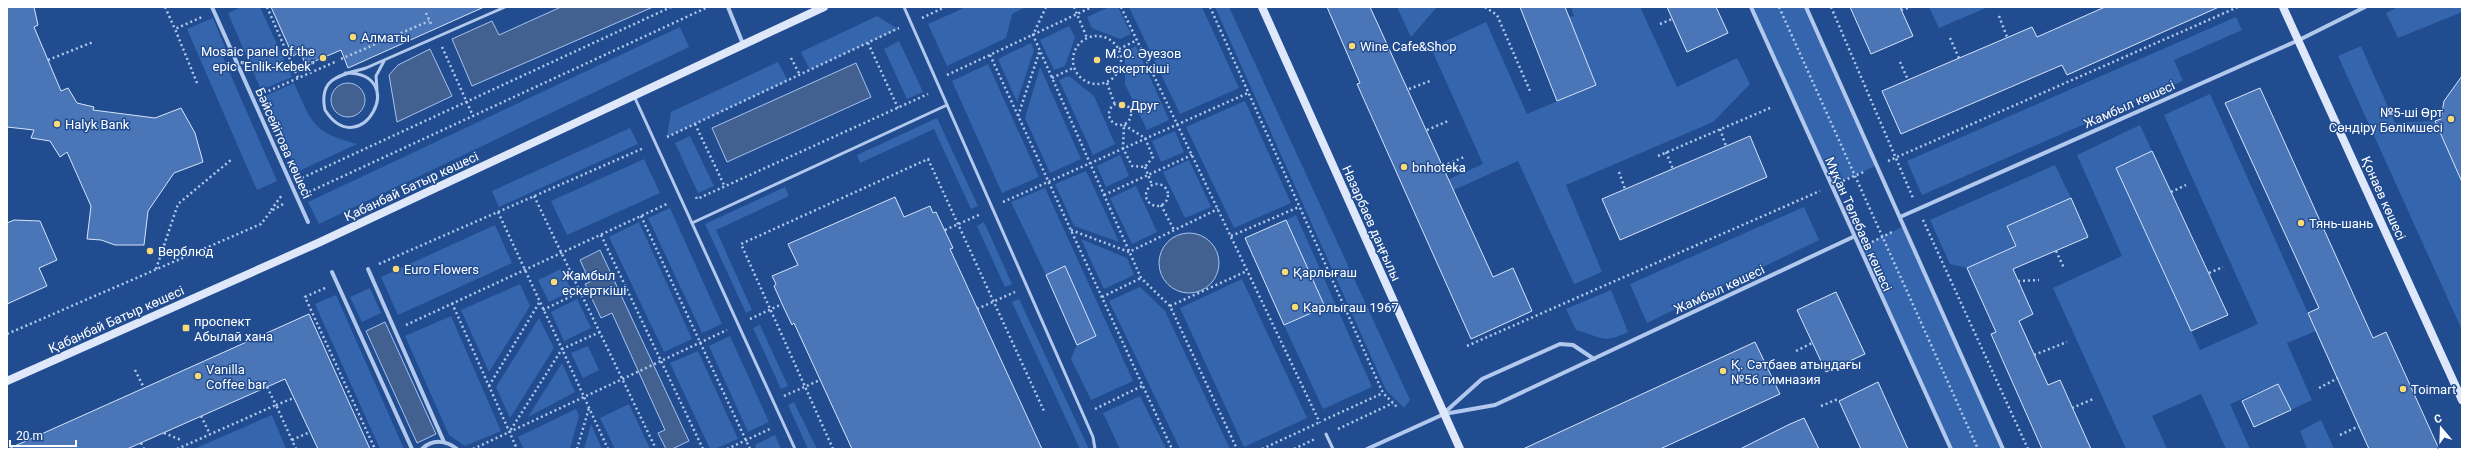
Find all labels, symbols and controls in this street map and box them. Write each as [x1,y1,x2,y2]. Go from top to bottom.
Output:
place label: Алматы [361,30,410,45]
marker: Алматы [348,32,358,42]
place label: Wine Cafe&Shop [1360,39,1456,54]
marker: Wine Cafe&Shop [1347,41,1357,51]
place label: Mosaic panel of the epic "Enlik-Kebek" [201,44,315,74]
place label: М. О. Әуезов ескерткіші [1105,46,1181,76]
marker: Mosaic panel of the epic "Enlik-Kebek" [318,53,328,63]
marker: М. О. Әуезов ескерткіші [1092,55,1102,65]
street label: Жамбыл көшесі [2081,78,2177,131]
street label: Бәйсейітова көшесі [252,85,315,201]
place label: Друг [1130,98,1159,113]
marker: Друг [1117,100,1127,110]
place label: №5-ші Өрт Сөндіру Бөлімшесі [2329,105,2443,135]
marker: №5-ші Өрт Сөндіру Бөлімшесі [2446,114,2456,124]
place label: Halyk Bank [65,117,130,132]
marker: Halyk Bank [52,119,62,129]
street label: Қабанбай Батыр көшесі [342,149,481,224]
street label: Қонаев көшесі [2358,154,2409,242]
street label: Мұқан Төлебаев көшесі [1822,155,1895,294]
place label: bnhoteka [1412,160,1466,175]
marker: bnhoteka [1399,162,1409,172]
street label: Назарбаев даңғылы [1339,163,1404,283]
place label: Тянь-шань [2309,216,2373,231]
marker: Тянь-шань [2296,218,2306,228]
place label: Верблюд [158,244,214,259]
marker: Верблюд [145,246,155,256]
place label: Euro Flowers [404,262,479,277]
street label: Жамбыл көшесі [1672,262,1767,317]
marker: Euro Flowers [391,264,401,274]
place label: Қарлығаш [1293,265,1357,280]
marker: Қарлығаш [1280,267,1290,277]
place label: Жамбыл ескерткіші [562,268,626,298]
marker: Жамбыл ескерткіші [549,277,559,287]
street label: Қабанбай Батыр көшесі [46,283,186,356]
place label: Карлыгаш 1967 [1303,300,1399,315]
marker: Карлыгаш 1967 [1290,302,1300,312]
place label: проспект Абылай хана [194,314,273,344]
marker: проспект Абылай хана [181,323,191,333]
place label: Қ. Сәтбаев атындағы №56 гимназия [1731,357,1861,387]
place label: Vanilla Coffee bar [206,362,267,392]
marker: Қ. Сәтбаев атындағы №56 гимназия [1718,366,1728,376]
marker: Vanilla Coffee bar [193,371,203,381]
place label: Toimart [2411,382,2456,397]
marker: Toimart [2398,384,2408,394]
north arrow [2421,408,2461,448]
text: С [2432,412,2443,426]
scale bar [10,422,76,448]
text: 20 m [16,429,43,443]

